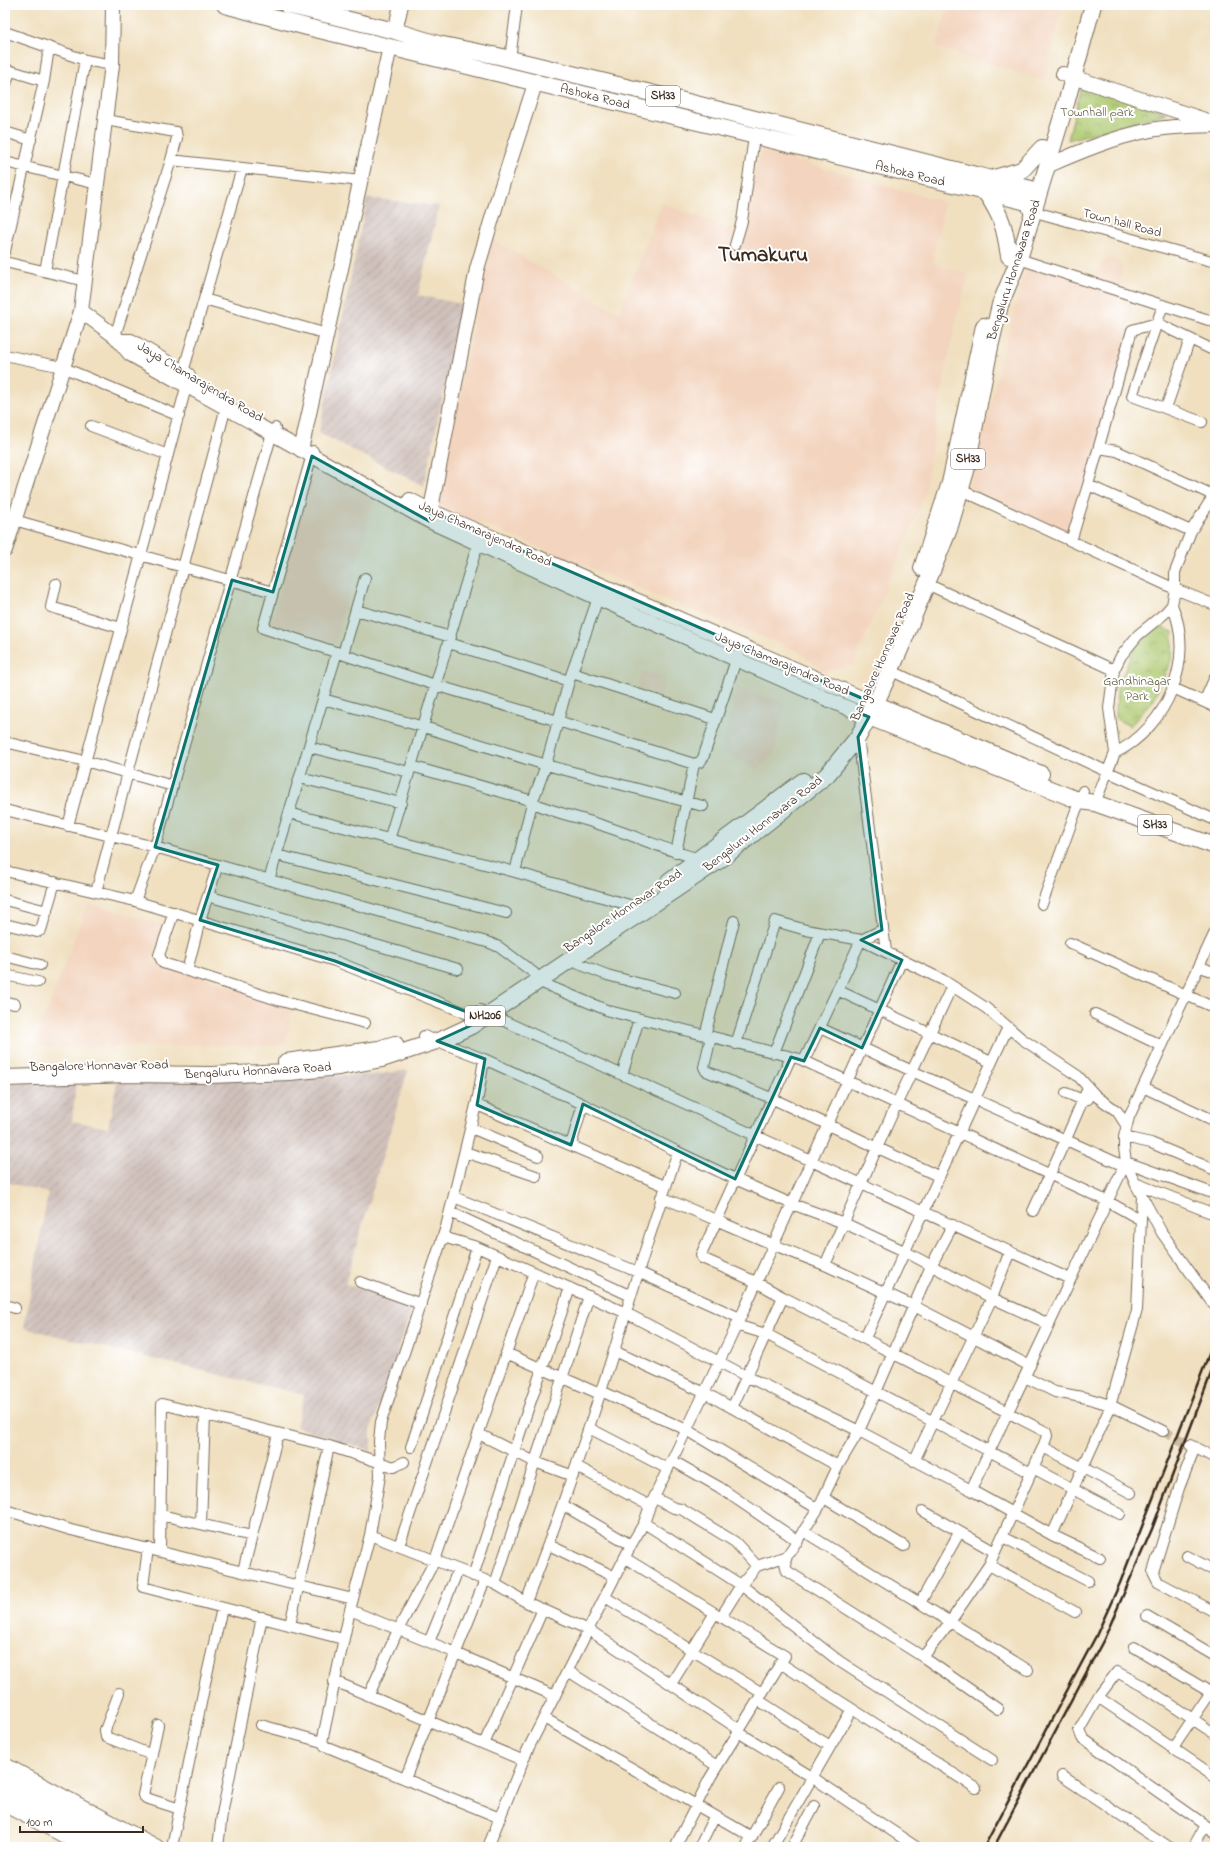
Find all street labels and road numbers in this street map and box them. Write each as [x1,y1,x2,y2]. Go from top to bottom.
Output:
street label: Ashoka Road [558,79,633,115]
road number: SH33 [646,86,680,106]
street label: Ashoka Road [873,156,948,192]
street label: Bengaluru Honnavara Road [982,197,1047,344]
street label: Town hall Road [1080,203,1164,243]
street label: Jaya Chamarajendra Road [133,337,267,428]
road number: SH33 [951,449,985,469]
street label: Jaya Chamarajendra Road [415,496,555,573]
street label: Bangalore Honnavar Road [846,589,921,726]
street label: Jaya Chamarajendra Road [712,627,853,702]
street label: Bengaluru Honnavara Road [698,771,828,878]
road number: SH33 [1138,815,1172,835]
street label: Bangalore Honnavar Road [559,864,687,959]
road number: NH206 [465,1006,505,1026]
street label: Bangalore Honnavar Road [28,1055,169,1078]
street label: Bengaluru Honnavara Road [183,1058,333,1085]

